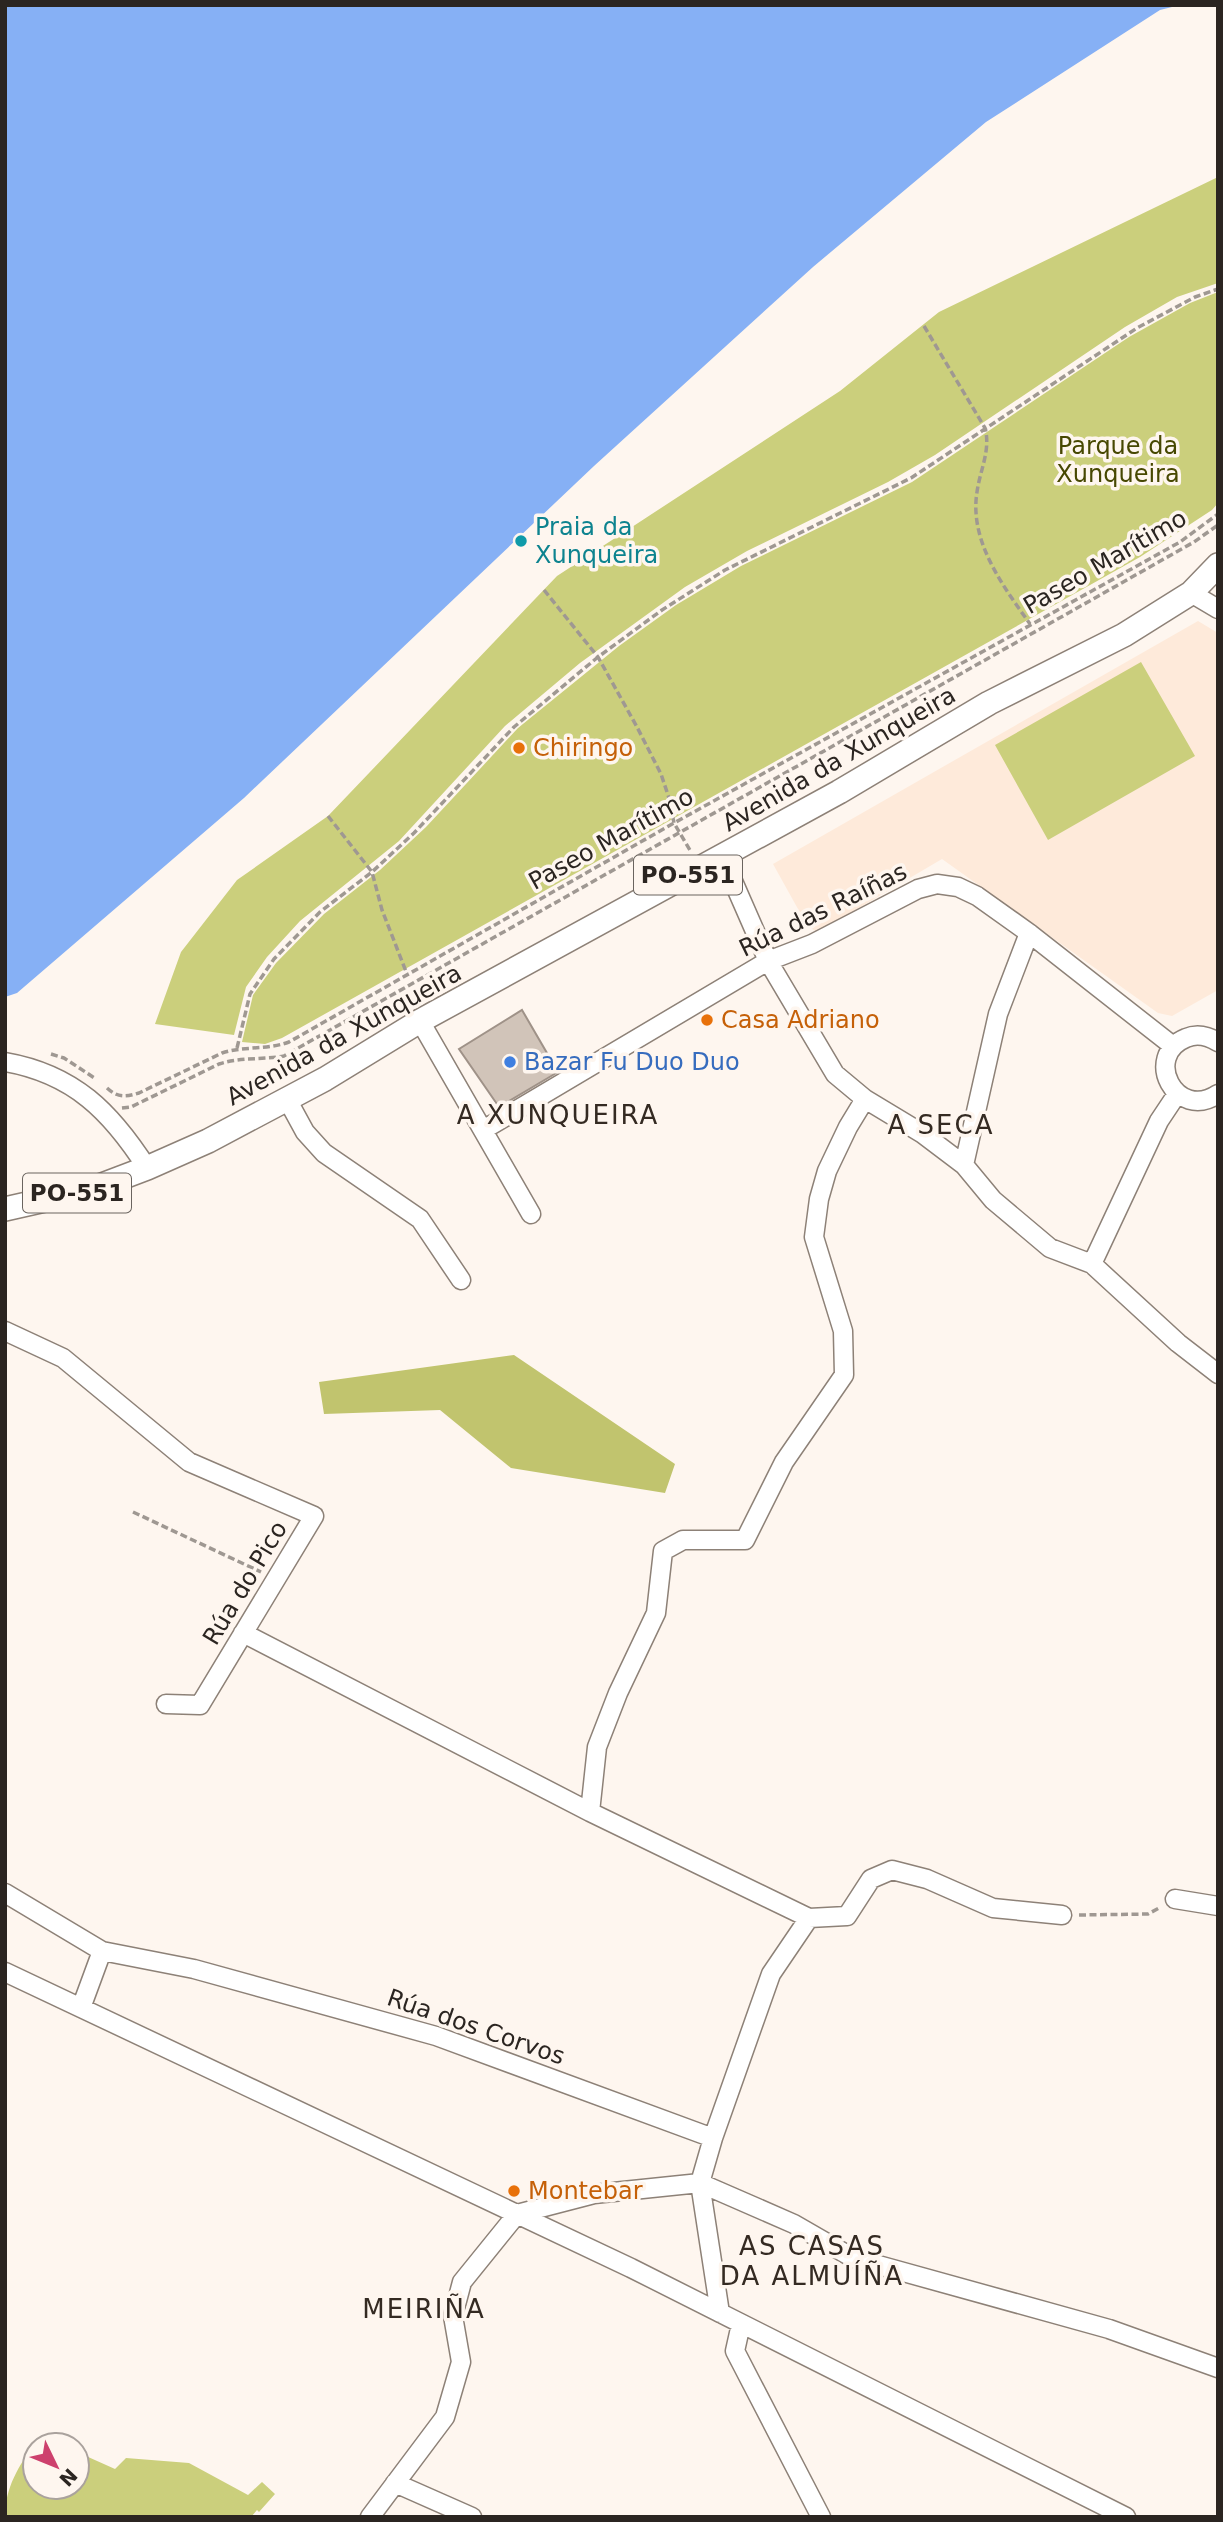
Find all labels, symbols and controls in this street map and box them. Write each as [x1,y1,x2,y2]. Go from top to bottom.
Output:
park label: Parque da Xunqueira [1056,432,1180,488]
street label: Paseo Marítimo [1018,504,1192,620]
place label: Praia da Xunqueira [535,513,658,569]
marker: Praia da Xunqueira [513,533,529,549]
street label: Avenida da Xunqueira [718,681,960,837]
place label: Chiringo [533,734,633,762]
marker: Chiringo [511,740,527,756]
street label: Paseo Marítimo [524,782,698,896]
road number: PO-551 [634,856,742,894]
street label: Rúa das Raíñas [735,857,911,963]
street label: Avenida da Xunqueira [222,959,466,1111]
place label: Casa Adriano [721,1006,880,1034]
marker: Casa Adriano [699,1012,715,1028]
place label: Bazar Fu Duo Duo [524,1048,740,1076]
marker: Bazar Fu Duo Duo [502,1054,518,1070]
district label: A XUNQUEIRA [457,1100,659,1130]
district label: A SECA [888,1110,994,1140]
road number: PO-551 [23,1174,131,1212]
street label: Rúa do Pico [197,1516,293,1650]
street label: Rúa dos Corvos [384,1984,568,2070]
place label: Montebar [528,2177,643,2205]
marker: Montebar [506,2183,522,2199]
district label: AS CASAS DA ALMUÍÑA [720,2231,904,2291]
district label: MEIRIÑA [362,2293,486,2324]
north arrow [21,2431,91,2501]
text: N [55,2464,82,2491]

